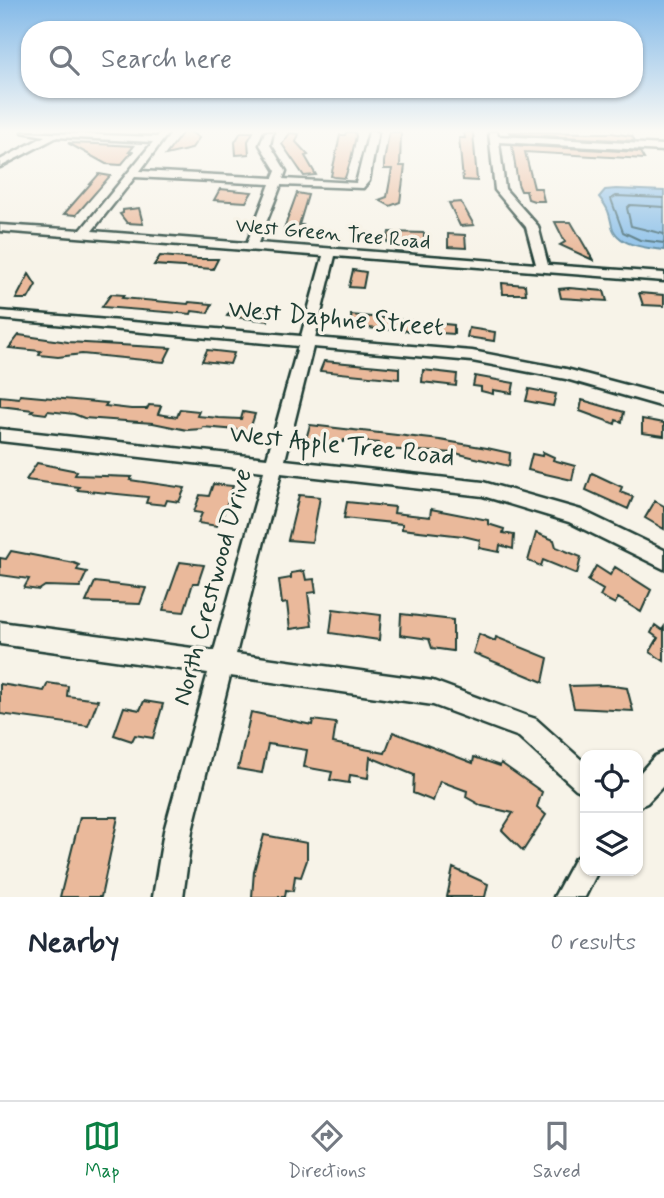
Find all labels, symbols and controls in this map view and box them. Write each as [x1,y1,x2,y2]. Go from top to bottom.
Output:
search box [21,21,643,98]
icon: search [45,41,83,79]
text: Search here [101,43,232,77]
street label: West Green Tree Road [234,212,432,256]
street label: West Daphne Street [227,293,445,345]
street label: West Apple Tree Road [227,417,456,478]
street label: North Crestwood Drive [165,465,261,709]
map controls [580,750,643,876]
button: locate [580,750,643,813]
button: layers [580,813,643,876]
text: Nearby [28,923,119,962]
text: 0 results [550,928,636,958]
tab: Map [83,1117,121,1184]
tab: Directions [288,1117,366,1184]
tab: Saved [533,1117,581,1184]

